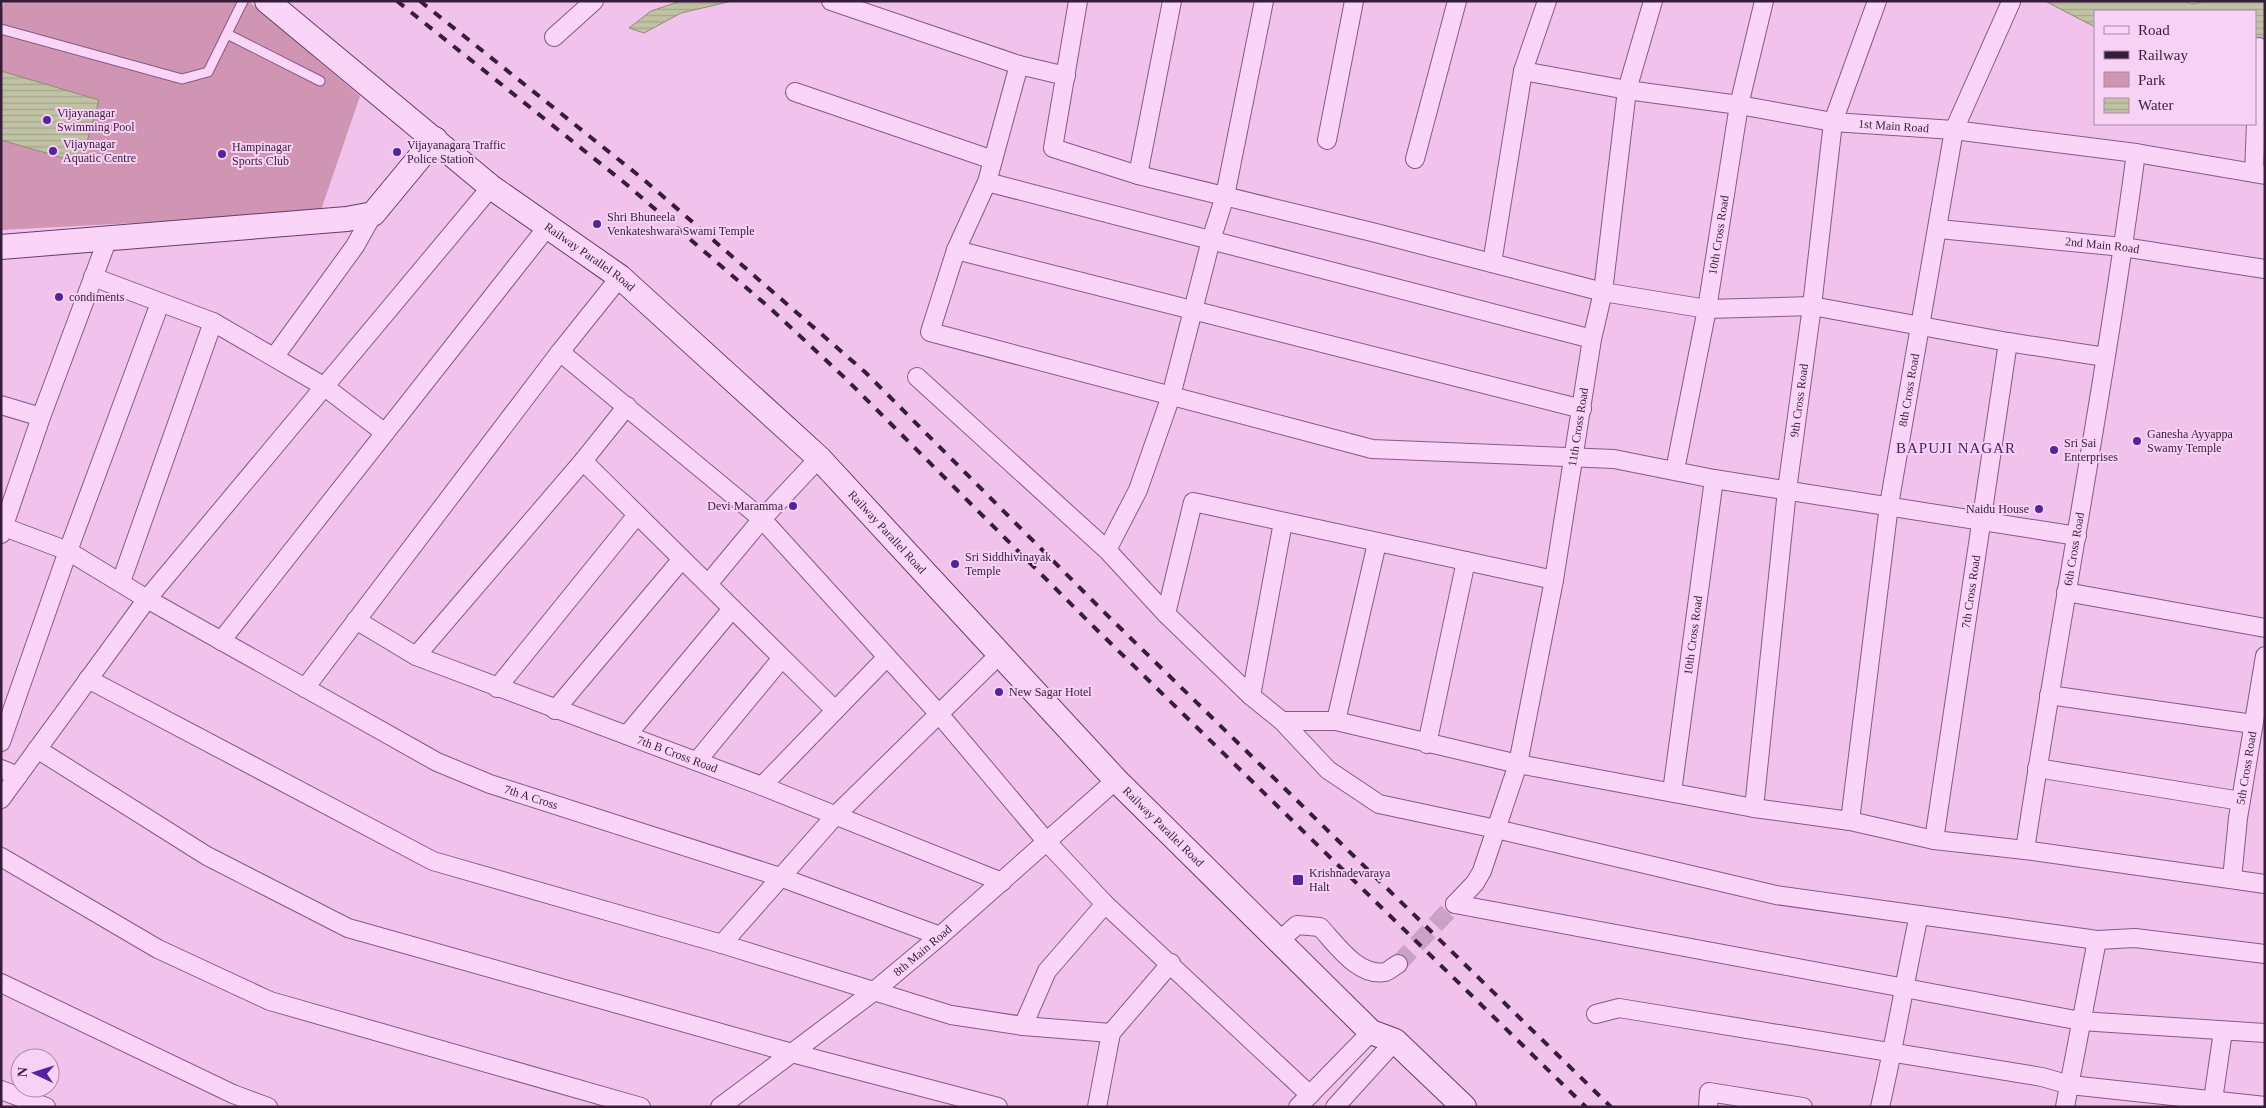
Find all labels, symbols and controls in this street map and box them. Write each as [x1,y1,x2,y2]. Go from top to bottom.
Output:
legend [2094,10,2256,125]
text: Road [2138,22,2170,38]
text: Railway [2138,47,2188,63]
text: Park [2138,72,2166,88]
text: Water [2138,97,2173,113]
place label: Vijayanagar Swimming Pool [57,106,135,134]
marker: Vijayanagar Swimming Pool [41,114,53,126]
street label: 1st Main Road [1858,117,1929,135]
place label: Vijaynagar Aquatic Centre [63,137,136,165]
place label: Vijayanagara Traffic Police Station [407,138,506,166]
place label: Hampinagar Sports Club [232,140,291,168]
marker: Vijaynagar Aquatic Centre [47,145,59,157]
marker: Vijayanagara Traffic Police Station [391,146,403,158]
marker: Hampinagar Sports Club [216,148,228,160]
street label: 10th Cross Road [1705,194,1732,276]
place label: Shri Bhuneela Venkateshwara Swami Temple [607,210,755,238]
marker: Shri Bhuneela Venkateshwara Swami Temple [591,218,603,230]
street label: Railway Parallel Road [542,219,638,294]
street label: 2nd Main Road [2064,234,2140,256]
place label: condiments [69,290,125,304]
marker: condiments [53,291,65,303]
street label: 8th Cross Road [1896,352,1922,428]
street label: 9th Cross Road [1787,363,1811,438]
street label: 11th Cross Road [1565,387,1591,468]
place label: Ganesha Ayyappa Swamy Temple [2147,427,2234,455]
marker: Ganesha Ayyappa Swamy Temple [2131,435,2143,447]
place label: Sri Sai Enterprises [2064,436,2118,464]
district label: BAPUJI NAGAR [1896,440,2016,456]
marker: Sri Sai Enterprises [2048,444,2060,456]
street label: Railway Parallel Road [845,487,929,576]
place label: Devi Maramma [707,499,784,513]
marker: Devi Maramma [787,500,799,512]
place label: Naidu House [1966,502,2029,516]
marker: Naidu House [2033,503,2045,515]
street label: 6th Cross Road [2061,511,2087,587]
place label: Sri Siddhivinayak Temple [965,550,1051,578]
street label: 7th Cross Road [1959,554,1983,629]
marker: Sri Siddhivinayak Temple [949,558,961,570]
street label: 10th Cross Road [1681,595,1705,676]
place label: New Sagar Hotel [1009,685,1092,699]
marker: New Sagar Hotel [993,686,1005,698]
street label: 5th Cross Road [2233,730,2259,806]
street label: 7th B Cross Road [635,733,719,776]
street label: 7th A Cross [502,782,560,813]
street label: Railway Parallel Road [1120,784,1207,870]
place label: Krishnadevaraya Halt [1309,866,1391,894]
marker: Krishnadevaraya Halt [1291,873,1305,887]
street label: 8th Main Road [890,922,955,979]
north arrow [10,1048,60,1098]
text: N [15,1067,30,1078]

